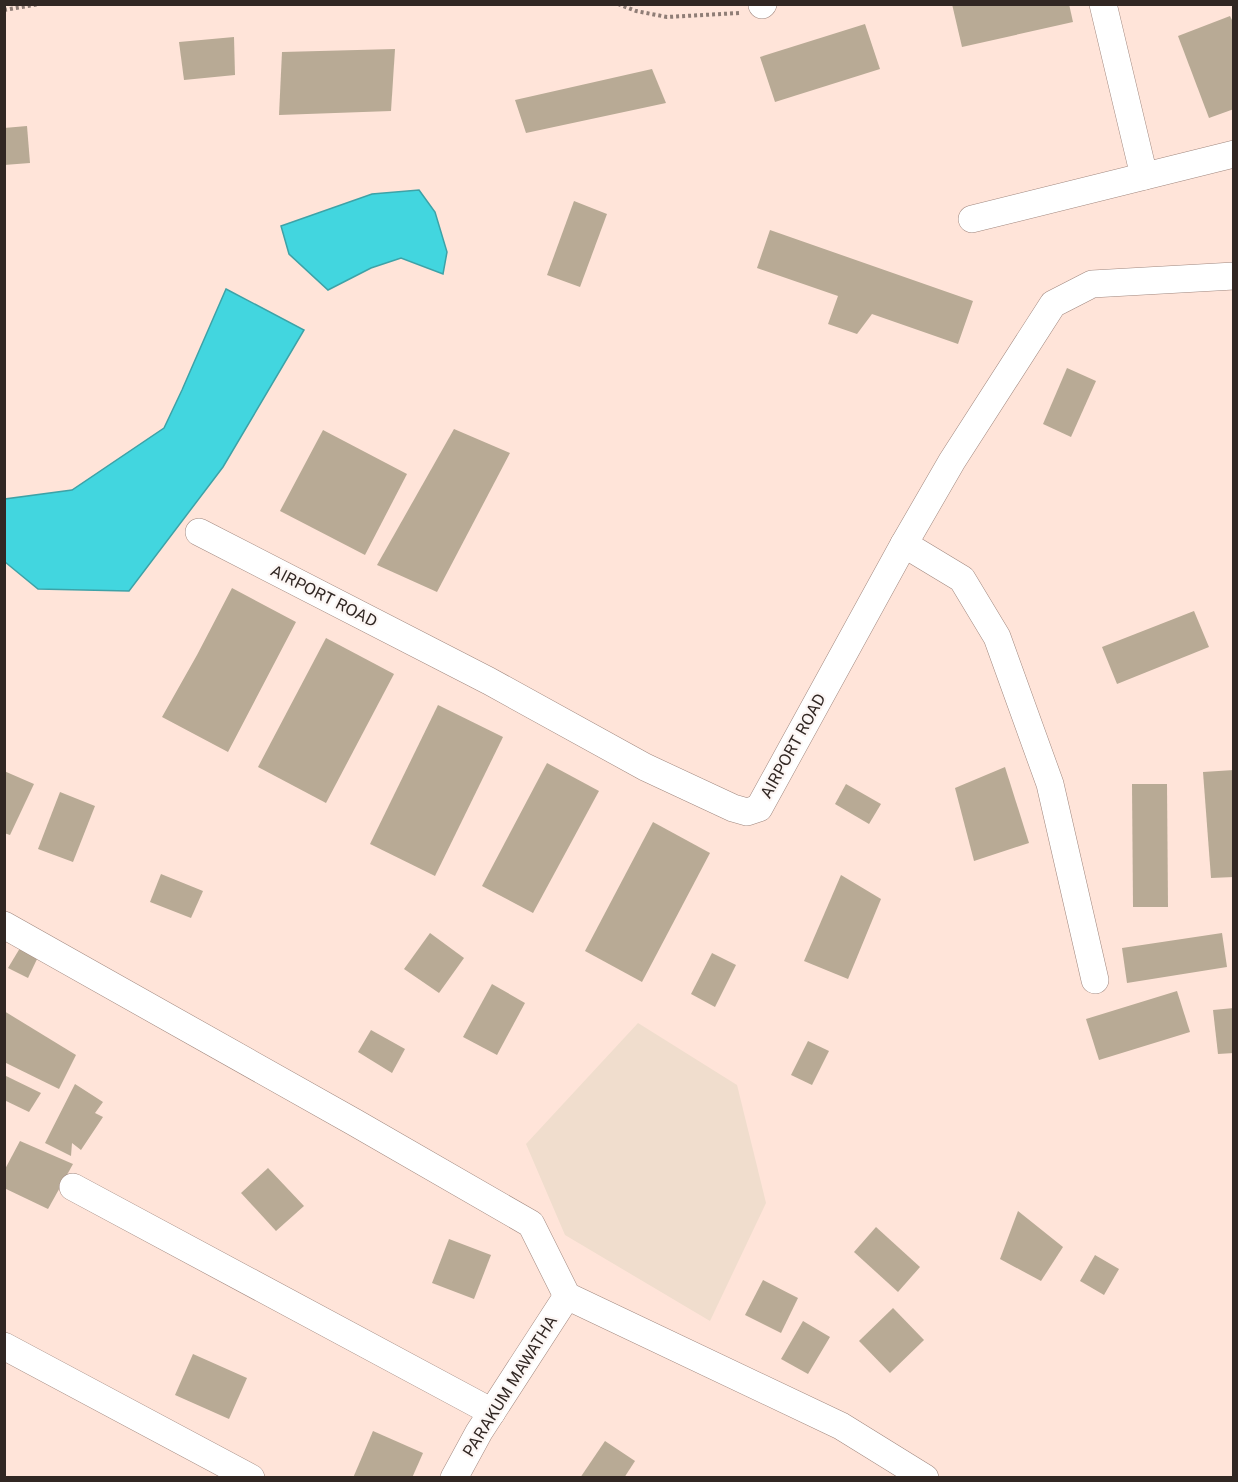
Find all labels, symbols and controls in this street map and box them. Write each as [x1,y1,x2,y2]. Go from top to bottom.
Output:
street label: AIRPORT ROAD [268,561,380,631]
street label: AIRPORT ROAD [756,690,830,802]
street label: PARAKUM MAWATHA [459,1312,561,1460]

